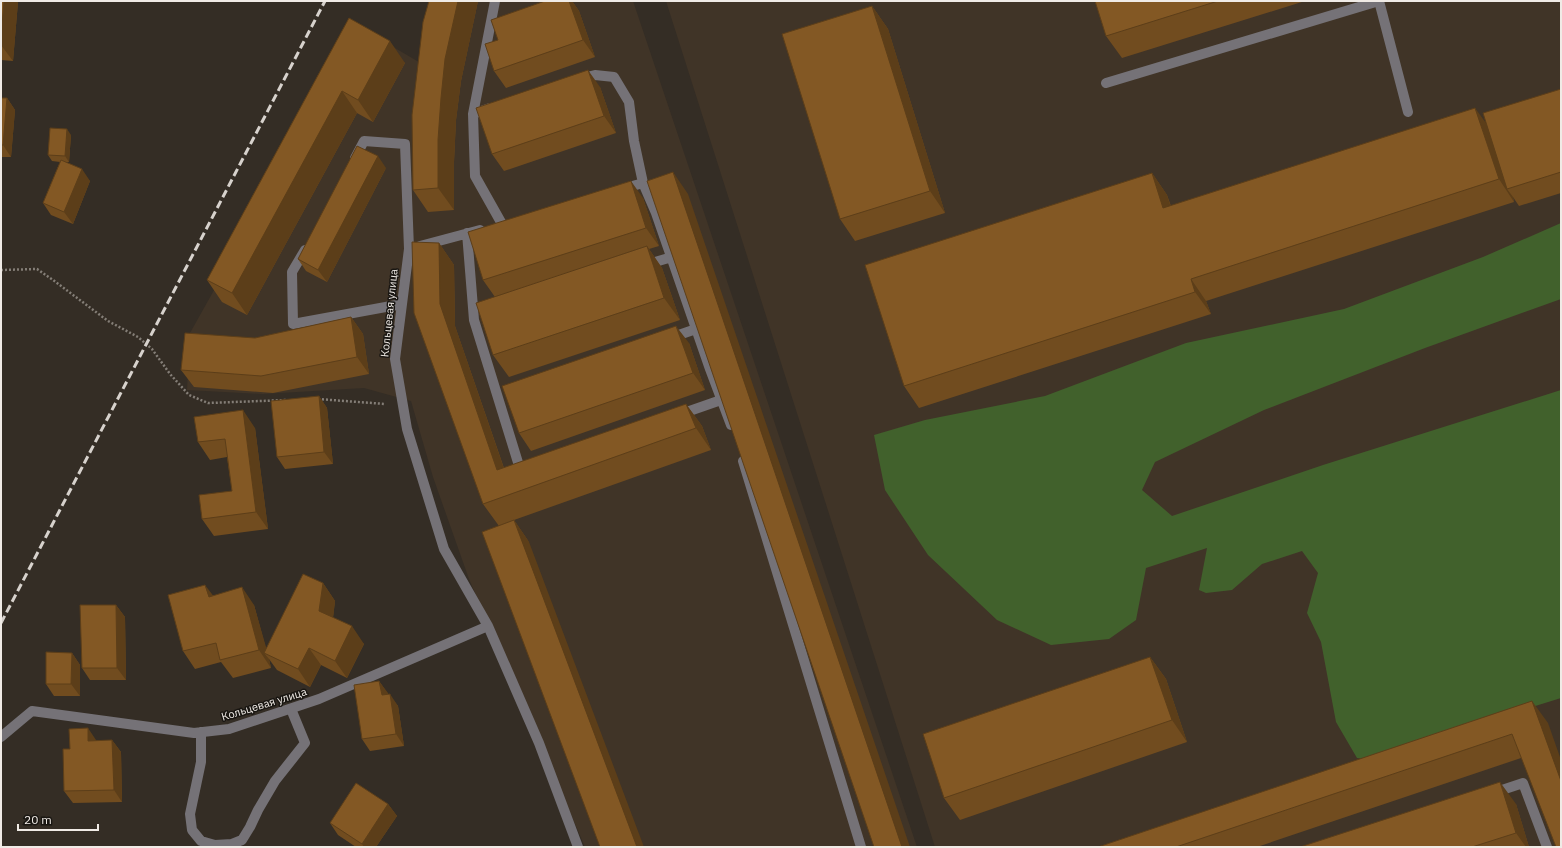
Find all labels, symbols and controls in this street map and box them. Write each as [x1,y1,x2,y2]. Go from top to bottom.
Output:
street label: Кольцевая улица [377,268,401,358]
street label: Кольцевая улица [220,684,309,724]
scale bar [18,806,98,832]
text: 20 m [24,812,52,827]

